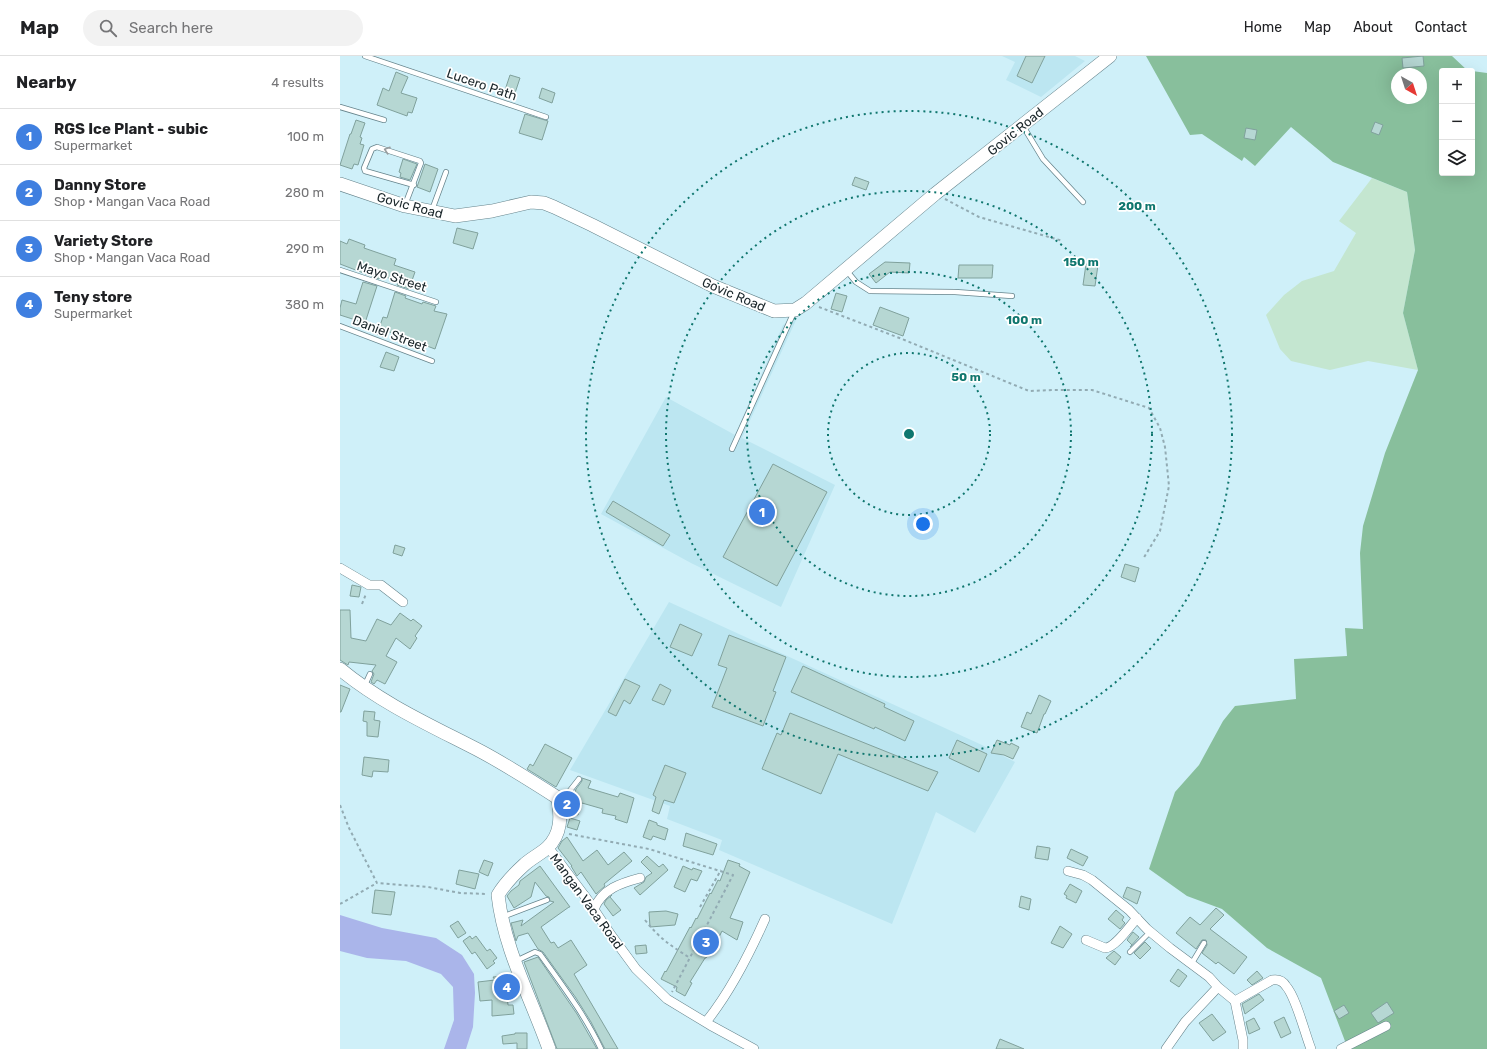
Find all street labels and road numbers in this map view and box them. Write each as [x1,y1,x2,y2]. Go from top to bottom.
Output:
street label: Lucero Path [445,65,519,103]
street label: Govic Road [984,104,1046,158]
street label: Govic Road [375,189,444,221]
street label: Mayo Street [355,258,429,295]
street label: Govic Road [700,274,768,315]
street label: Daniel Street [351,312,429,355]
street label: Mangan Vaca Road [546,851,626,953]

